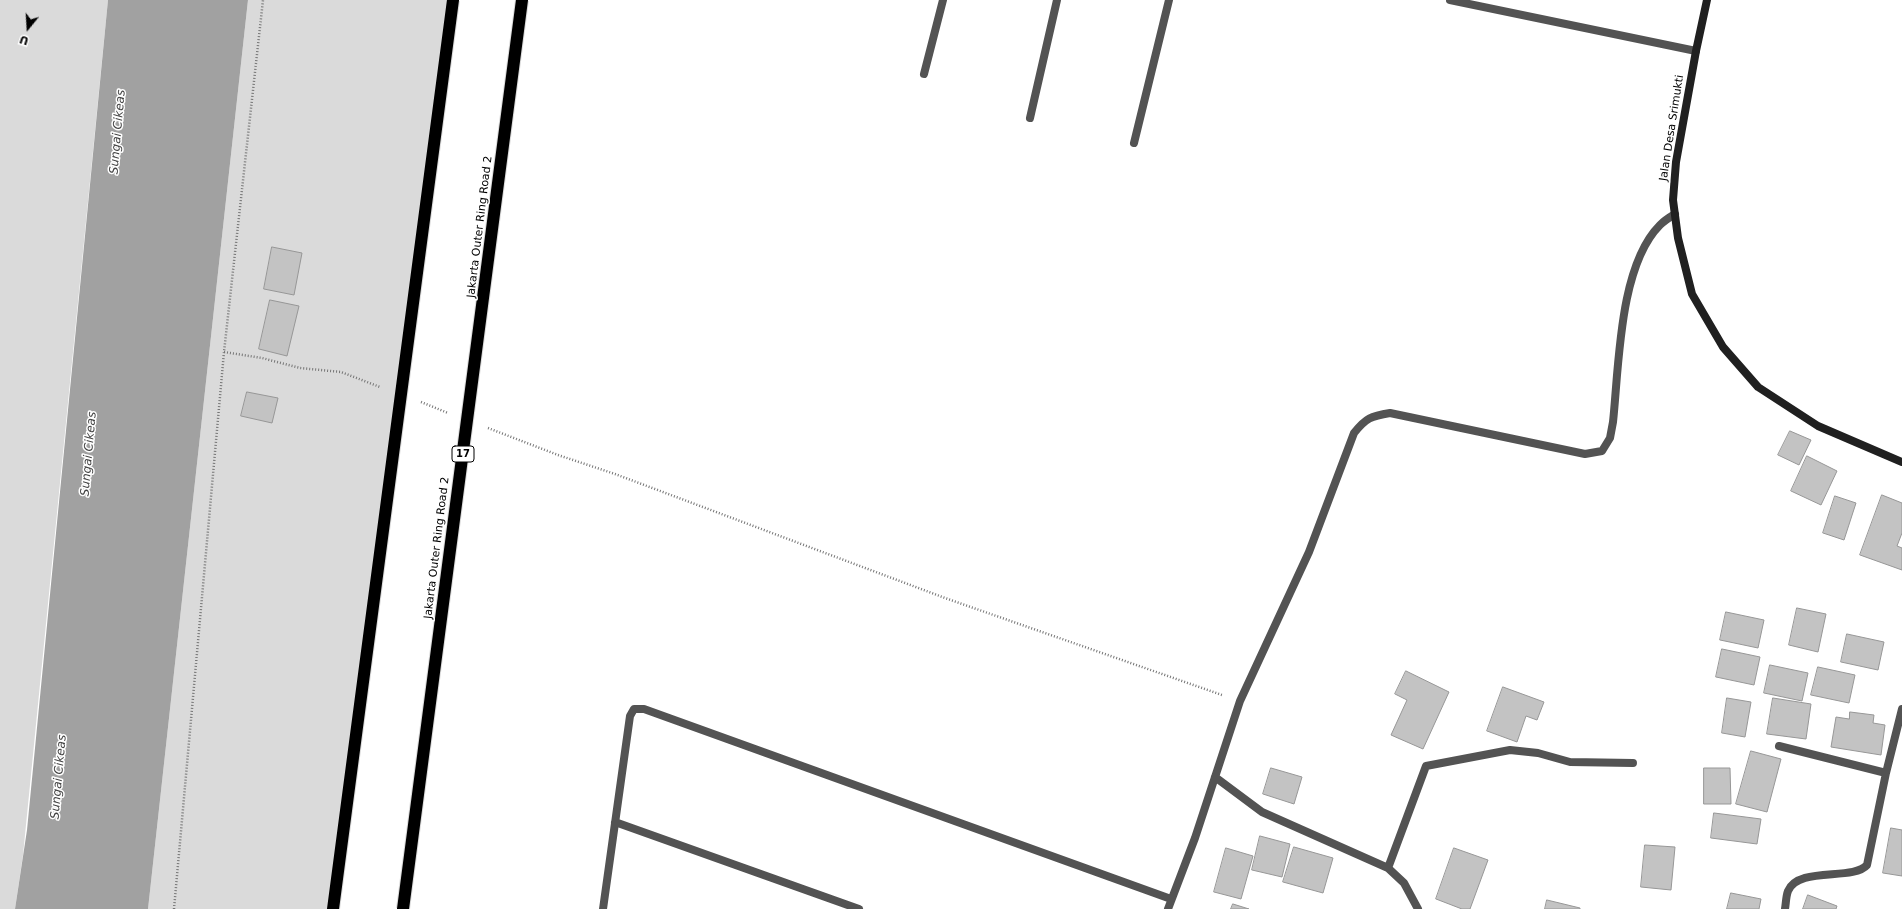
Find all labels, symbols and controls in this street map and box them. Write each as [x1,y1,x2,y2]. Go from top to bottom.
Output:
north arrow [8,8,48,48]
text: U [18,32,30,47]
street label: Jalan Desa Srimukti [1657,74,1687,182]
water label: Sungai Cikeas [107,89,129,175]
street label: Jakarta Outer Ring Road 2 [465,155,495,299]
water label: Sungai Cikeas [78,411,100,497]
road number: 17 [452,446,474,462]
street label: Jakarta Outer Ring Road 2 [422,476,452,620]
water label: Sungai Cikeas [48,734,70,820]

